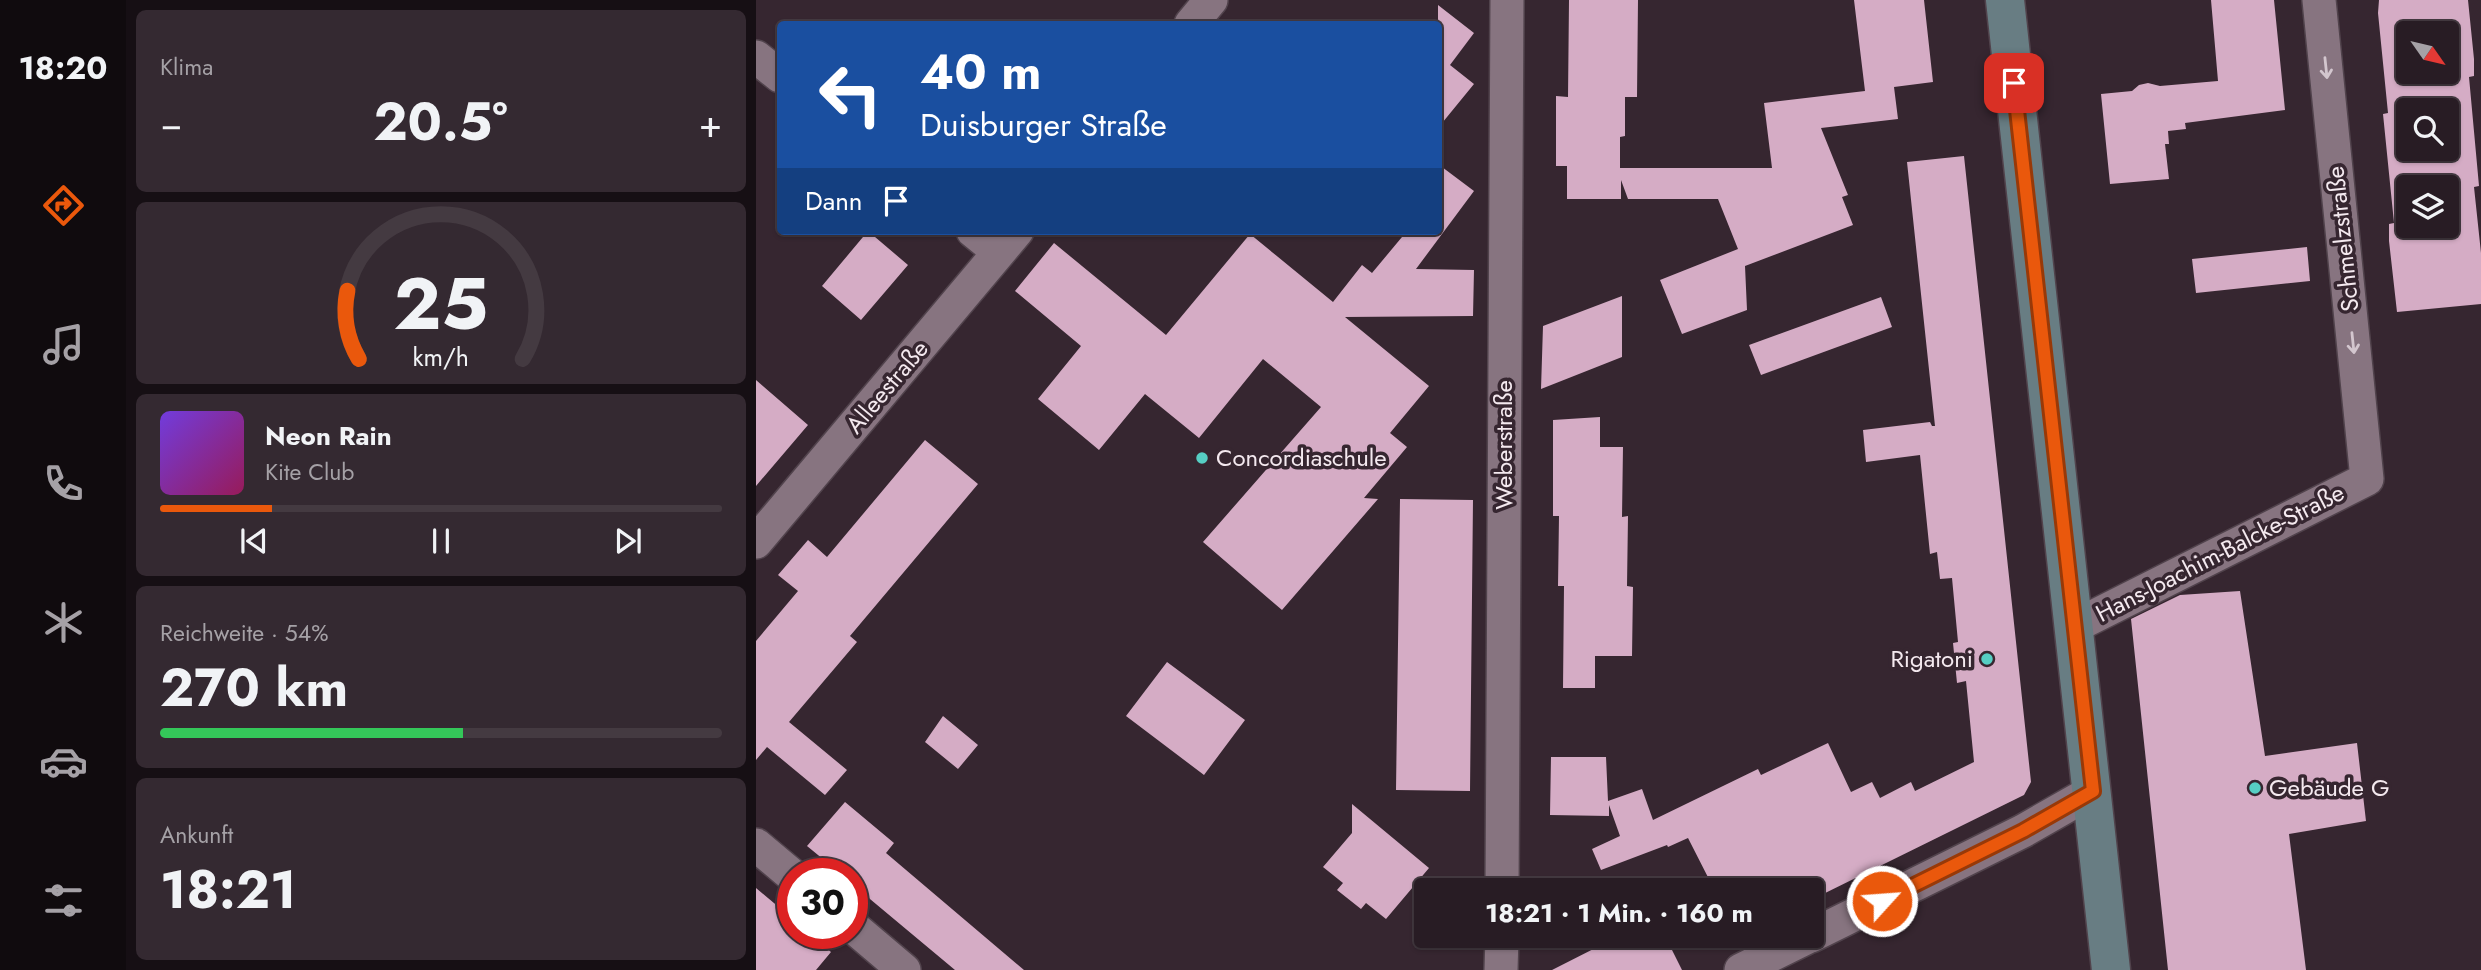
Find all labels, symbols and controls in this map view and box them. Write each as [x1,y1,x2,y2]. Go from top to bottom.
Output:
north arrow [2396,21,2459,84]
map controls [2396,21,2459,238]
text: 40 m [920,37,1042,107]
text: 18:20 [19,45,107,91]
icon: left [805,49,896,140]
text: Klima [160,50,213,84]
pin [1984,53,2044,113]
one-way arrow [2320,56,2333,79]
icon: arrive [1995,64,2033,102]
text: 20.5° [373,84,508,160]
text: − [160,96,182,151]
text: + [699,96,722,151]
button: search [2396,98,2459,161]
text: Duisburger Straße [920,102,1167,148]
street label: Schmelzstraße [2317,165,2368,313]
button: layers [2396,175,2459,238]
icon: directions [39,181,88,230]
text: Dann [805,182,863,220]
icon: arrive [877,182,915,220]
text: 25 [394,251,488,356]
icon: music [39,320,88,369]
one-way arrow [2347,331,2360,354]
street label: Alleestraße [837,332,936,441]
text: km/h [413,339,469,375]
street label: Weberstraße [1486,380,1521,510]
text: Neon Rain [265,417,392,455]
place label: Concordiaschule [1216,440,1387,475]
marker: Concordiaschule [1194,450,1210,466]
text: Kite Club [265,455,354,489]
icon: phone [39,459,88,508]
street label: Hans-Joachim-Balcke-Straße [2089,475,2350,630]
icon: previous [235,522,273,560]
icon: pause [422,522,460,560]
icon: next [609,522,647,560]
icon: climate [39,598,88,647]
text: Reichweite · 54% [160,616,329,650]
place label: Rigatoni [1890,641,1973,676]
text: 270 km [160,650,348,726]
marker: Rigatoni [1979,651,1995,667]
icon: car [39,737,88,786]
place label: Gebäude G [2269,770,2390,805]
marker: Gebäude G [2247,780,2263,796]
text: Ankunft [160,818,233,852]
text: 18:21 [160,852,296,928]
speed limit sign: 30 [777,858,868,949]
position arrow [1845,864,1919,938]
icon: filters [39,876,88,925]
text: 18:21 · 1 Min. · 160 m [1485,894,1753,932]

